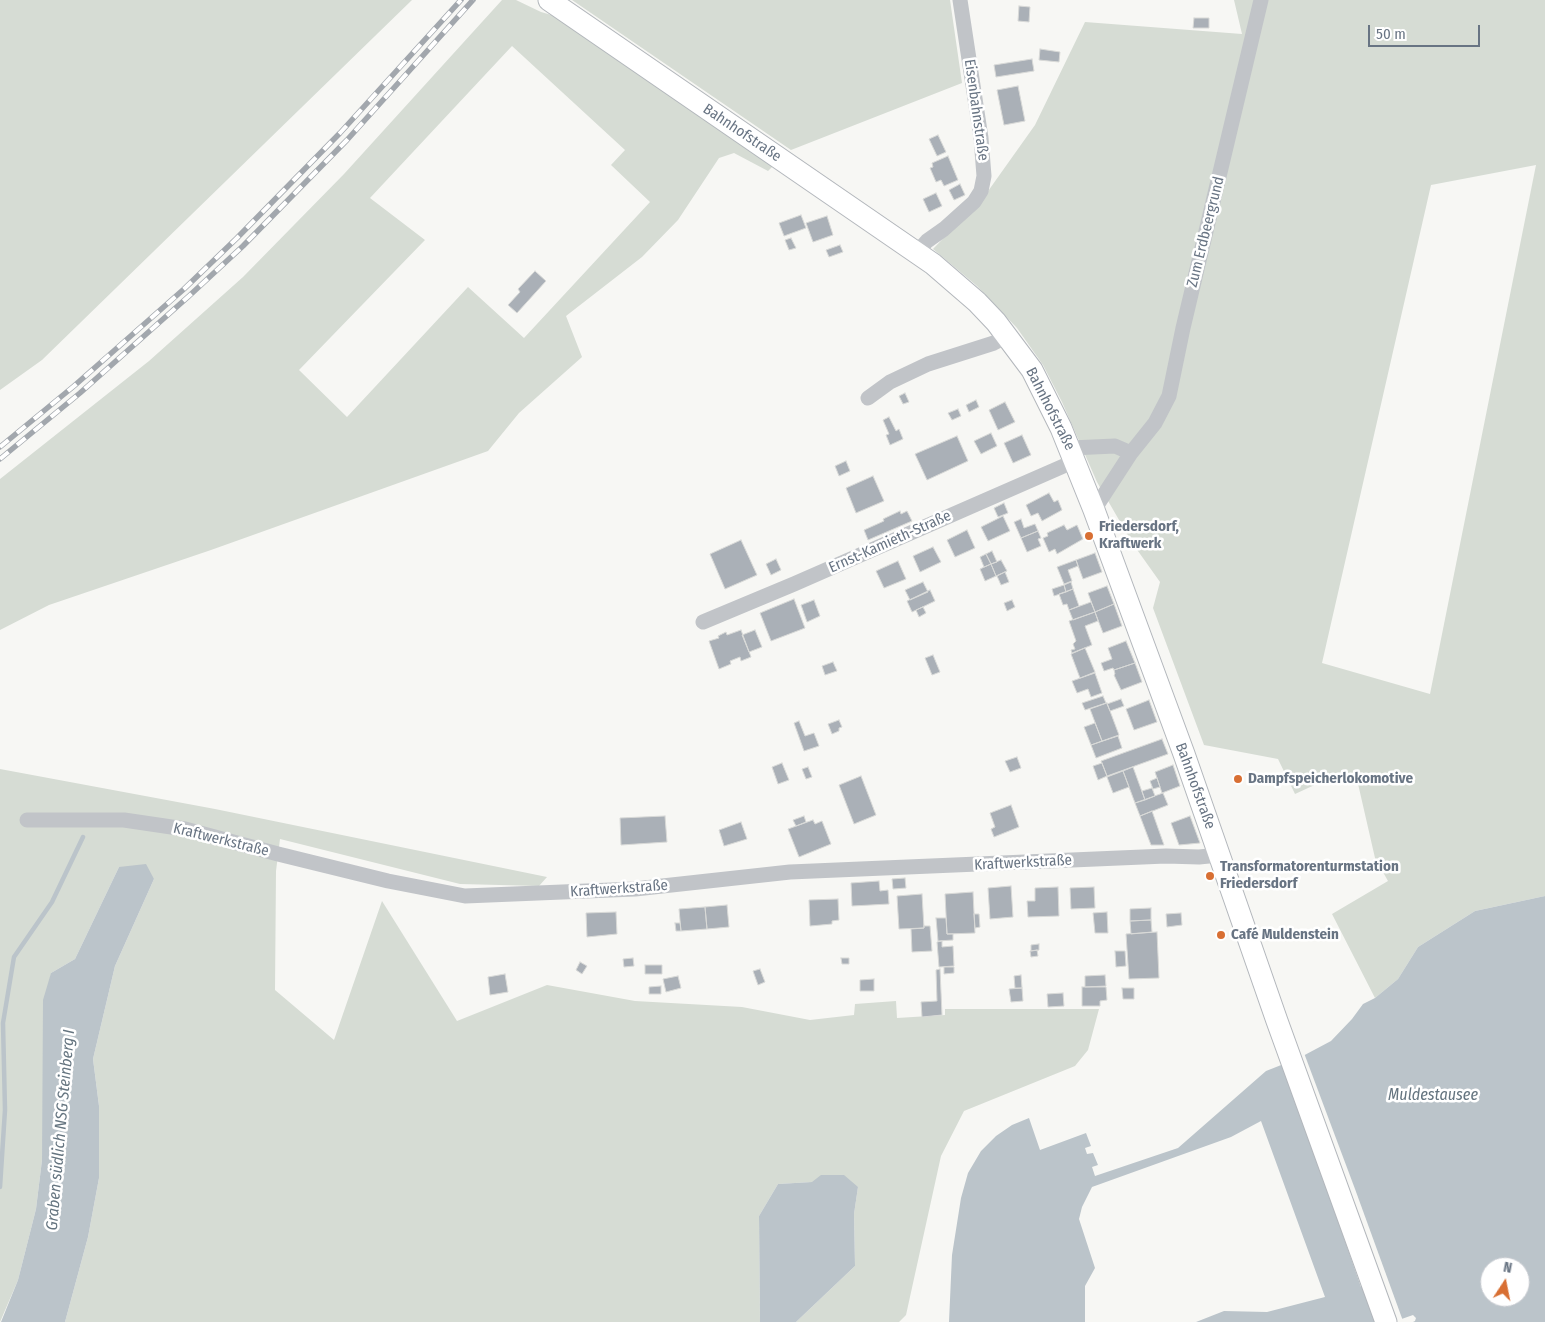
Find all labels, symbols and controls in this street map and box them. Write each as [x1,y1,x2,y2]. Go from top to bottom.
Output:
scale bar [1370,15,1482,47]
text: 50 m [1376,25,1406,43]
street label: Eisenbahnstraße [960,58,992,162]
street label: Bahnhofstraße [699,100,785,166]
street label: Zum Erdbeergrund [1184,175,1228,289]
street label: Bahnhofstraße [1021,365,1079,453]
street label: Ernst-Kamieth-Straße [826,507,954,577]
place label: Friedersdorf, Kraftwerk [1099,518,1179,553]
marker: Friedersdorf, Kraftwerk [1083,530,1095,542]
street label: Bahnhofstraße [1171,740,1219,832]
place label: Dampfspeicherlokomotive [1248,770,1413,788]
marker: Dampfspeicherlokomotive [1232,773,1244,785]
street label: Kraftwerkstraße [171,819,271,861]
street label: Kraftwerkstraße [974,851,1072,875]
place label: Transformatorenturmstation Friedersdorf [1220,858,1399,893]
marker: Transformatorenturmstation Friedersdorf [1204,870,1216,882]
street label: Kraftwerkstraße [570,877,668,901]
place label: Café Muldenstein [1231,926,1339,944]
marker: Café Muldenstein [1215,929,1227,941]
water label: Graben südlich NSG Steinberg I [43,1029,79,1231]
water label: Muldestausee [1388,1086,1478,1106]
north arrow [1480,1257,1530,1307]
text: N [1502,1259,1513,1277]

